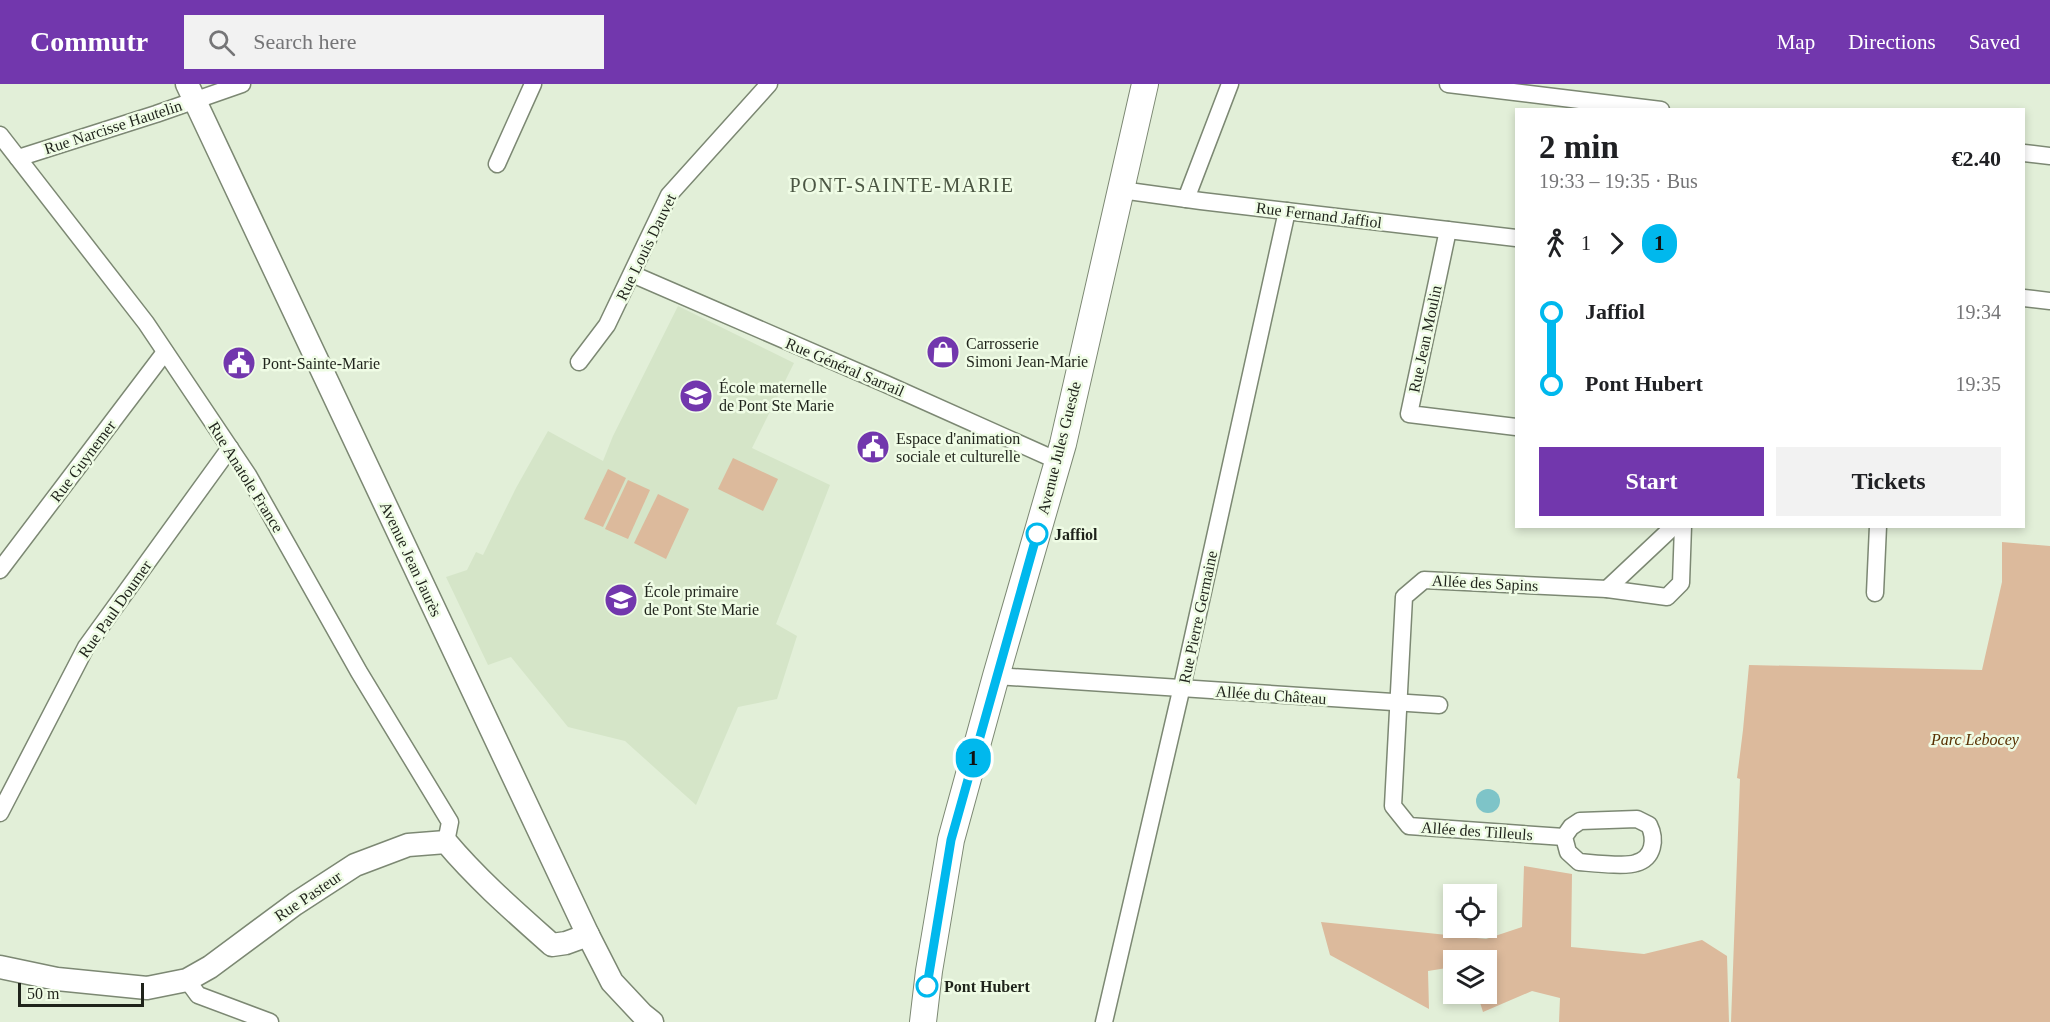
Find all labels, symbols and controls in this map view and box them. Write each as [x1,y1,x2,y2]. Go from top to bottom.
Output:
search box [184,15,604,69]
text: Commutr [30,26,148,57]
icon: search [205,26,238,59]
text: Search here [253,29,356,54]
text: Map [1777,30,1815,54]
text: Directions [1848,30,1936,54]
text: Saved [1969,30,2020,54]
street label: Rue Narcisse Hautelin [42,97,184,157]
text: 2 min [1539,129,1619,165]
text: €2.40 [1952,146,2001,171]
text: 19:33 – 19:35 · Bus [1539,170,1698,192]
district label: PONT-SAINTE-MARIE [790,174,1014,196]
street label: Rue Louis Dauvet [613,190,679,303]
street label: Rue Fernand Jaffiol [1255,199,1384,231]
icon: walk [1539,227,1572,260]
icon: forward [1600,227,1633,260]
text: 1 [1654,231,1665,255]
text: 1 [1581,232,1591,254]
street label: Rue Jean Moulin [1405,284,1445,394]
text: Jaffiol [1585,299,1645,324]
text: 19:34 [1955,301,2001,323]
street label: Rue Général Sarrail [783,334,907,400]
shop icon: Carrosserie Simoni Jean-Marie [925,334,961,370]
place label: Carrosserie Simoni Jean-Marie [966,335,1088,370]
public building icon: Pont-Sainte-Marie [221,345,257,381]
place label: Pont-Sainte-Marie [262,355,380,372]
text: Pont Hubert [1585,371,1703,396]
text: 19:35 [1955,373,2001,395]
school or university icon: École maternelle de Pont Ste Marie [678,378,714,414]
place label: École maternelle de Pont Ste Marie [719,378,834,414]
street label: Avenue Jules Guesde [1034,380,1084,516]
street label: Rue Guynemer [47,416,120,506]
street label: Rue Anatole France [205,419,287,535]
public building icon: Espace d'animation sociale et culturelle [855,429,891,465]
place label: Espace d'animation sociale et culturelle [896,430,1020,465]
button: Start [1539,447,1764,516]
button: Tickets [1776,447,2001,516]
street label: Avenue Jean Jaurès [377,499,445,619]
marker: Jaffiol [1026,523,1048,545]
place label: Jaffiol [1054,526,1098,543]
street label: Rue Pierre Germaine [1176,549,1220,685]
street label: Rue Paul Doumer [75,557,155,661]
street label: Allée des Sapins [1431,572,1539,595]
school or university icon: École primaire de Pont Ste Marie [603,582,639,618]
place label: École primaire de Pont Ste Marie [644,582,759,618]
street label: Allée du Château [1215,683,1327,707]
park label: Parc Lebocey [1930,731,2020,749]
line badge: 1 [954,738,992,778]
text: 1 [968,746,978,770]
street label: Allée des Tilleuls [1421,819,1533,843]
street label: Rue Pasteur [271,867,345,925]
map controls [1443,884,1497,1004]
button: locate [1443,884,1497,938]
button: layers [1443,950,1497,1004]
marker: Pont Hubert [916,975,938,997]
place label: Pont Hubert [944,978,1030,995]
scale bar [18,980,144,1008]
text: 50 m [27,985,59,1002]

